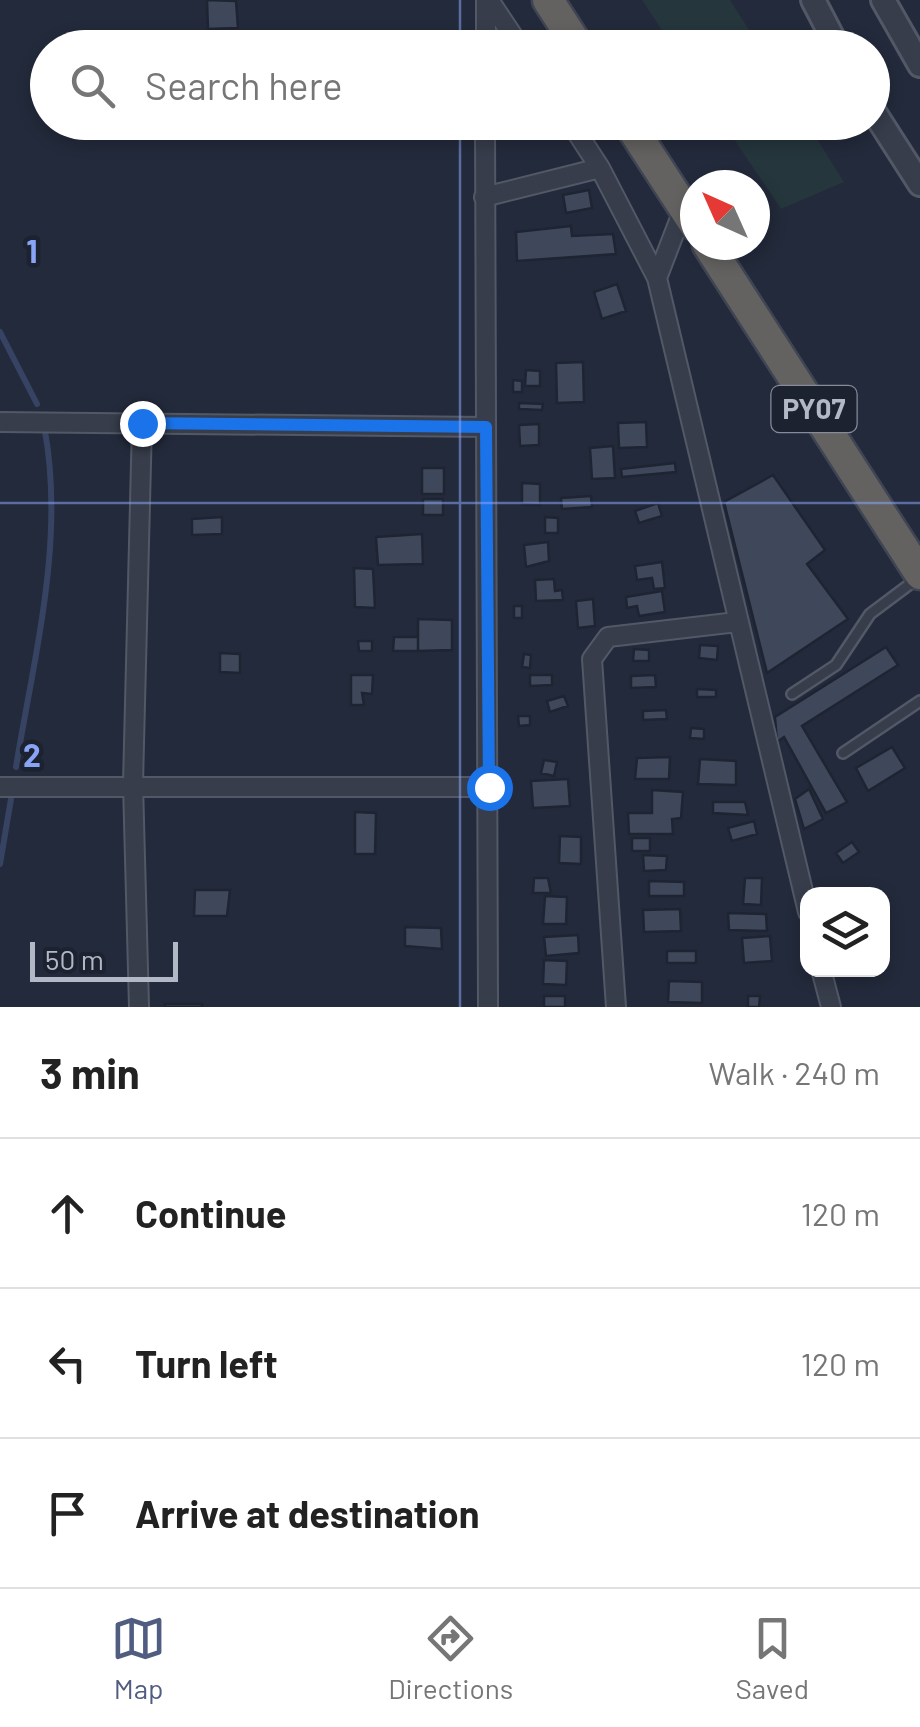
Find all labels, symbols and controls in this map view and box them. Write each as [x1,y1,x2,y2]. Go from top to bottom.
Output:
search box [30,30,890,140]
icon: search [65,58,120,113]
text: Search here [145,62,343,108]
north arrow [680,170,770,260]
text: 1 [26,231,38,269]
road number: PY07 [772,386,856,432]
route end [120,401,166,447]
text: 2 [23,735,41,773]
route start [467,765,513,811]
map controls [800,887,890,977]
button: layers [800,887,890,977]
scale bar [30,937,178,981]
text: 50 m [45,942,104,976]
text: 3 min [40,1047,140,1097]
text: Walk · 240 m [708,1053,880,1091]
icon: ahead [40,1186,95,1241]
text: Continue [135,1190,286,1236]
text: 120 m [801,1194,880,1232]
icon: left [40,1336,95,1391]
text: Turn left [135,1340,278,1386]
text: 120 m [801,1344,880,1382]
icon: arrive [40,1486,95,1541]
text: Arrive at destination [135,1490,480,1536]
tab: Map [111,1611,166,1705]
tab: Directions [388,1611,513,1705]
tab: Saved [735,1611,809,1705]

